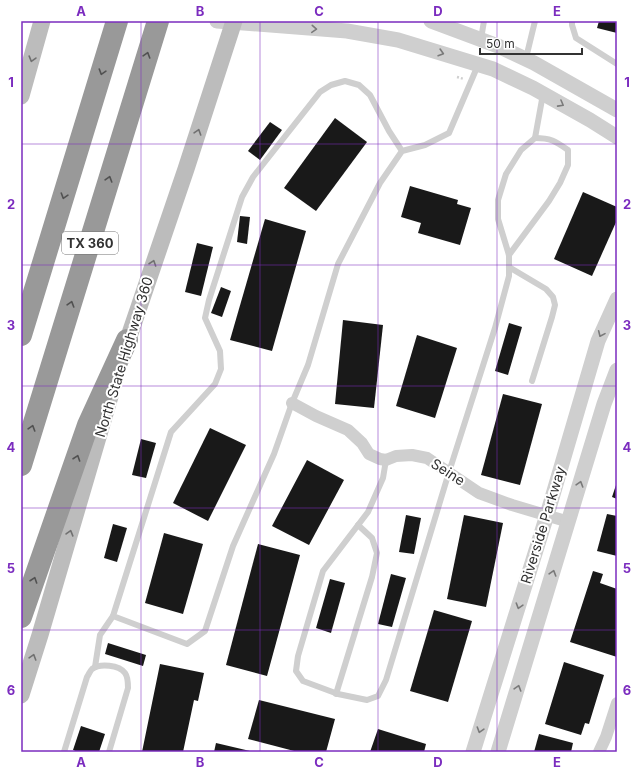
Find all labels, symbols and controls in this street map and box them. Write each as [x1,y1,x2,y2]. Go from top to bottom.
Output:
text: A [76,3,86,19]
text: B [196,3,205,19]
text: C [314,3,324,19]
text: D [433,3,443,19]
text: E [553,3,561,19]
one-way arrow [311,24,317,33]
scale bar [480,30,582,56]
text: 50 m [486,36,515,51]
one-way arrow [438,48,445,57]
one-way arrow [143,52,151,59]
one-way arrow [28,55,36,62]
one-way arrow [98,68,107,75]
text: 1 [8,74,14,90]
text: 1 [624,74,630,90]
one-way arrow [557,99,564,106]
one-way arrow [193,128,202,135]
one-way arrow [104,176,113,183]
one-way arrow [60,192,69,199]
text: 2 [7,196,15,212]
text: 2 [623,196,631,212]
road number: TX 360 [62,232,118,254]
one-way arrow [148,260,157,267]
street label: North State Highway 360 [91,275,156,439]
one-way arrow [66,300,75,307]
text: 3 [7,317,15,333]
text: 3 [623,317,631,333]
one-way arrow [598,330,606,338]
one-way arrow [28,425,36,432]
text: 4 [7,439,16,455]
text: 4 [623,439,632,455]
one-way arrow [72,454,81,461]
street label: Seine [428,454,468,489]
street label: Riverside Parkway [517,464,568,586]
one-way arrow [575,481,584,488]
one-way arrow [65,530,74,537]
text: 5 [7,560,15,576]
text: 5 [623,560,631,576]
one-way arrow [548,570,557,577]
one-way arrow [29,577,38,584]
one-way arrow [515,602,523,609]
one-way arrow [28,654,37,661]
text: 6 [7,682,15,698]
text: 6 [623,682,631,698]
one-way arrow [513,685,522,692]
one-way arrow [476,727,485,734]
text: A [76,754,86,770]
text: B [196,754,205,770]
text: C [314,754,324,770]
text: D [433,754,443,770]
text: E [553,754,561,770]

